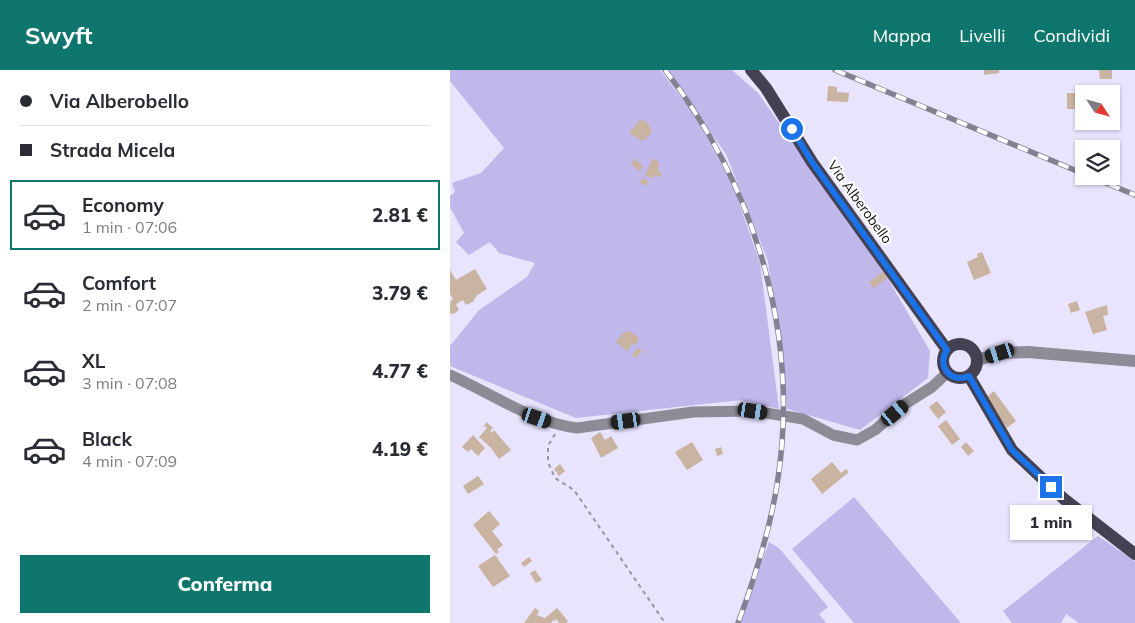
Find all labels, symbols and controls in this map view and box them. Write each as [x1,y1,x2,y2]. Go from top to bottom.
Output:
text: Swyft [25,20,93,50]
text: Mappa [873,24,931,47]
text: Livelli [959,24,1005,47]
text: Condividi [1033,24,1110,47]
north arrow [1075,85,1120,130]
map controls [1075,85,1120,185]
text: Via Alberobello [50,89,189,113]
route start [781,118,803,140]
text: Strada Micela [50,138,175,162]
button: layers [1075,140,1120,185]
street label: Via Alberobello [824,157,896,247]
icon: car [22,193,67,238]
text: Economy [82,193,164,217]
text: 2.81 € [372,203,428,227]
text: 1 min · 07:06 [82,217,177,237]
icon: car [22,271,67,316]
text: Comfort [82,271,156,295]
text: 3.79 € [372,281,428,305]
text: 2 min · 07:07 [82,295,177,315]
car [983,341,1016,365]
icon: car [22,349,67,394]
text: XL [82,349,105,373]
text: 4.77 € [372,359,428,383]
text: 3 min · 07:08 [82,373,177,393]
car [878,398,911,428]
car [737,401,768,421]
car [520,406,553,430]
car [610,411,641,431]
icon: car [22,427,67,472]
text: Black [82,427,132,451]
text: 4.19 € [372,437,428,461]
text: 4 min · 07:09 [82,451,177,471]
route end [1040,476,1062,498]
callout: 1 min [1010,504,1092,540]
text: 1 min [1030,512,1072,532]
button: Conferma [20,555,430,613]

